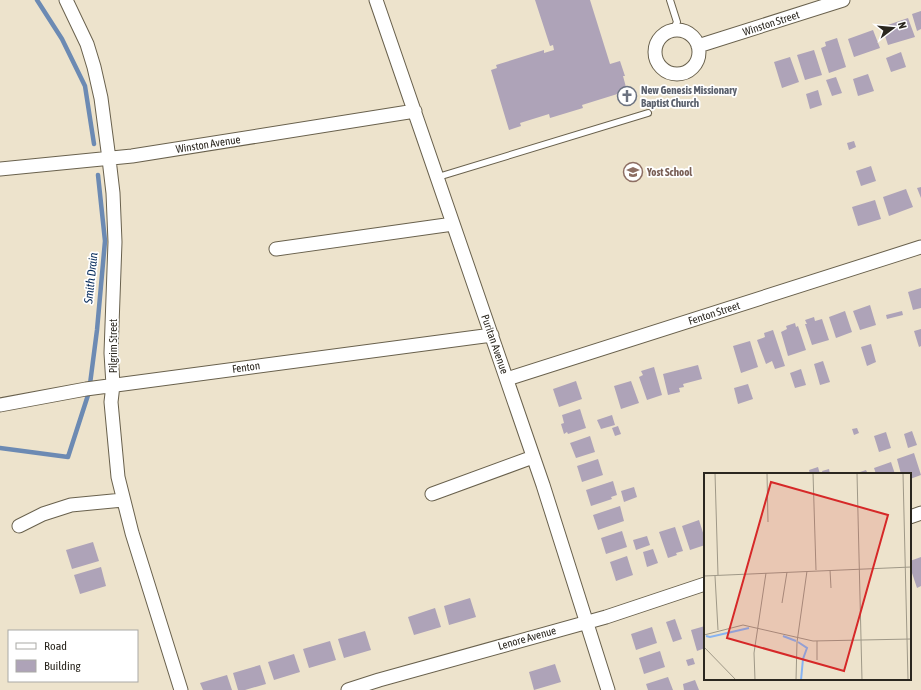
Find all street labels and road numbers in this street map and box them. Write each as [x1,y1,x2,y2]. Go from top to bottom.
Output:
street label: Winston Street [741,8,801,38]
street label: Winston Avenue [175,133,241,155]
street label: Fenton Street [687,299,741,327]
street label: Puritan Avenue [479,313,511,375]
street label: Pilgrim Street [107,319,119,373]
street label: Fenton [231,359,261,375]
street label: Lenore Avenue [497,624,557,652]

